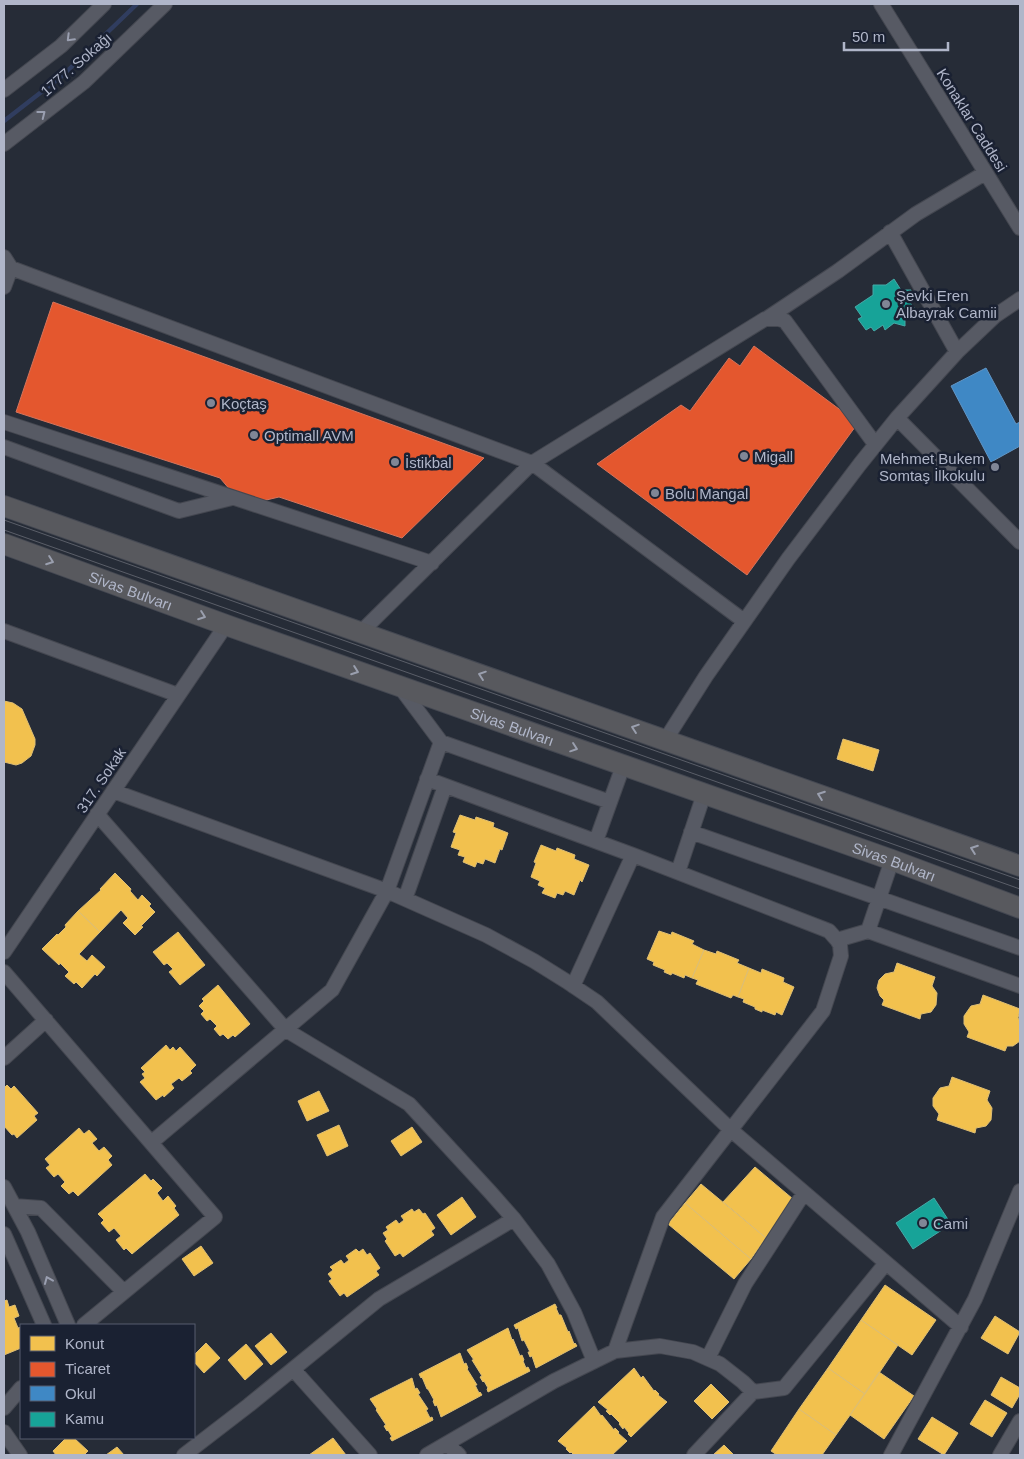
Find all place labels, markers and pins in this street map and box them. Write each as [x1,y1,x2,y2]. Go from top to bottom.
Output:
place label: Şevki Eren Albayrak Camii [896,287,997,321]
marker: Şevki Eren Albayrak Camii [880,298,892,310]
place label: Koçtaş [221,395,267,412]
marker: Koçtaş [205,397,217,409]
place label: Optimall AVM [264,427,354,444]
marker: Optimall AVM [248,429,260,441]
place label: Migall [754,448,793,465]
marker: Migall [738,450,750,462]
place label: Mehmet Bukem Somtaş İlkokulu [879,450,985,484]
place label: İstikbal [405,454,452,471]
marker: İstikbal [389,456,401,468]
marker: Mehmet Bukem Somtaş İlkokulu [989,461,1001,473]
place label: Bolu Mangal [665,485,748,502]
marker: Bolu Mangal [649,487,661,499]
place label: Cami [933,1215,968,1232]
marker: Cami [917,1217,929,1229]

